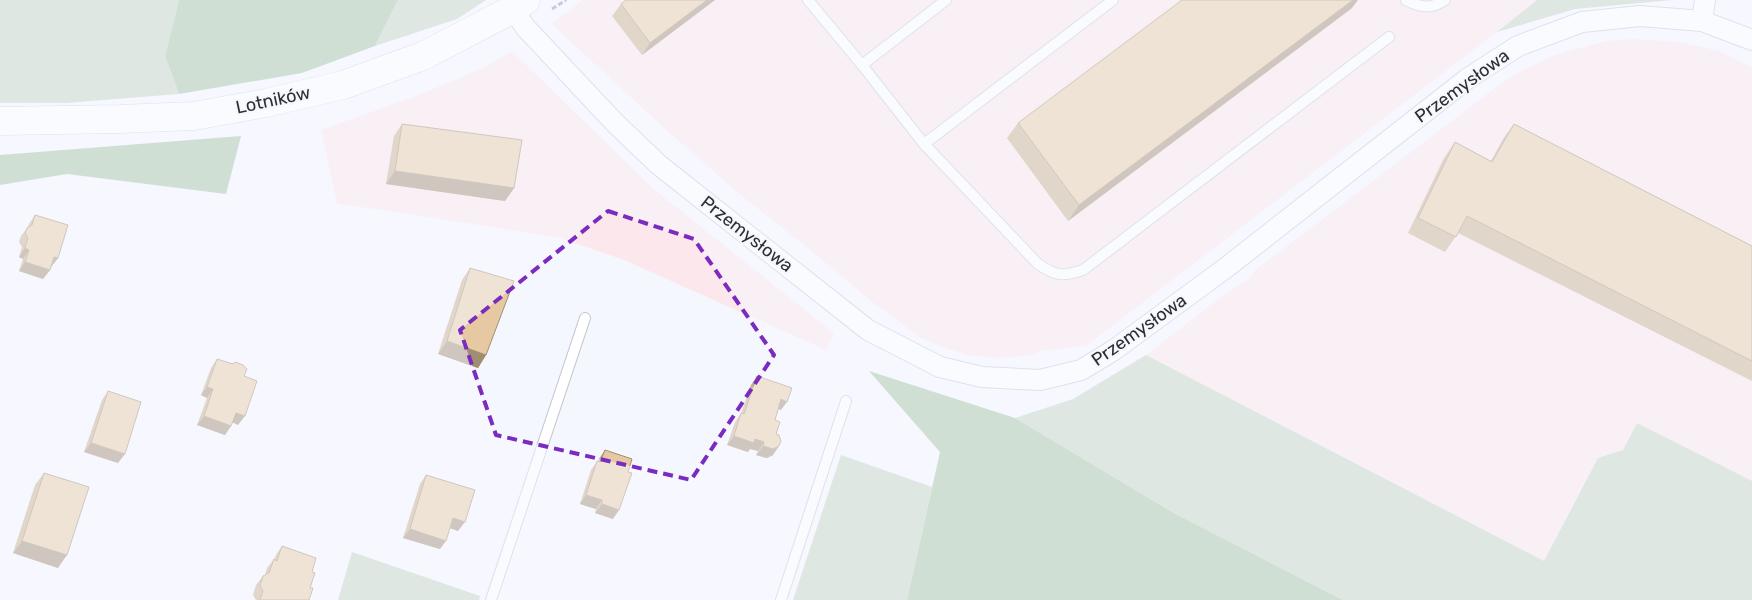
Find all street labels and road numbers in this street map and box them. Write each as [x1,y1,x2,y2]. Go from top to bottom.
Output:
street label: Przemysłowa [1411,44,1513,128]
street label: Lotników [234,81,312,119]
street label: Przemysłowa [696,191,798,277]
street label: Przemysłowa [1087,289,1191,371]

